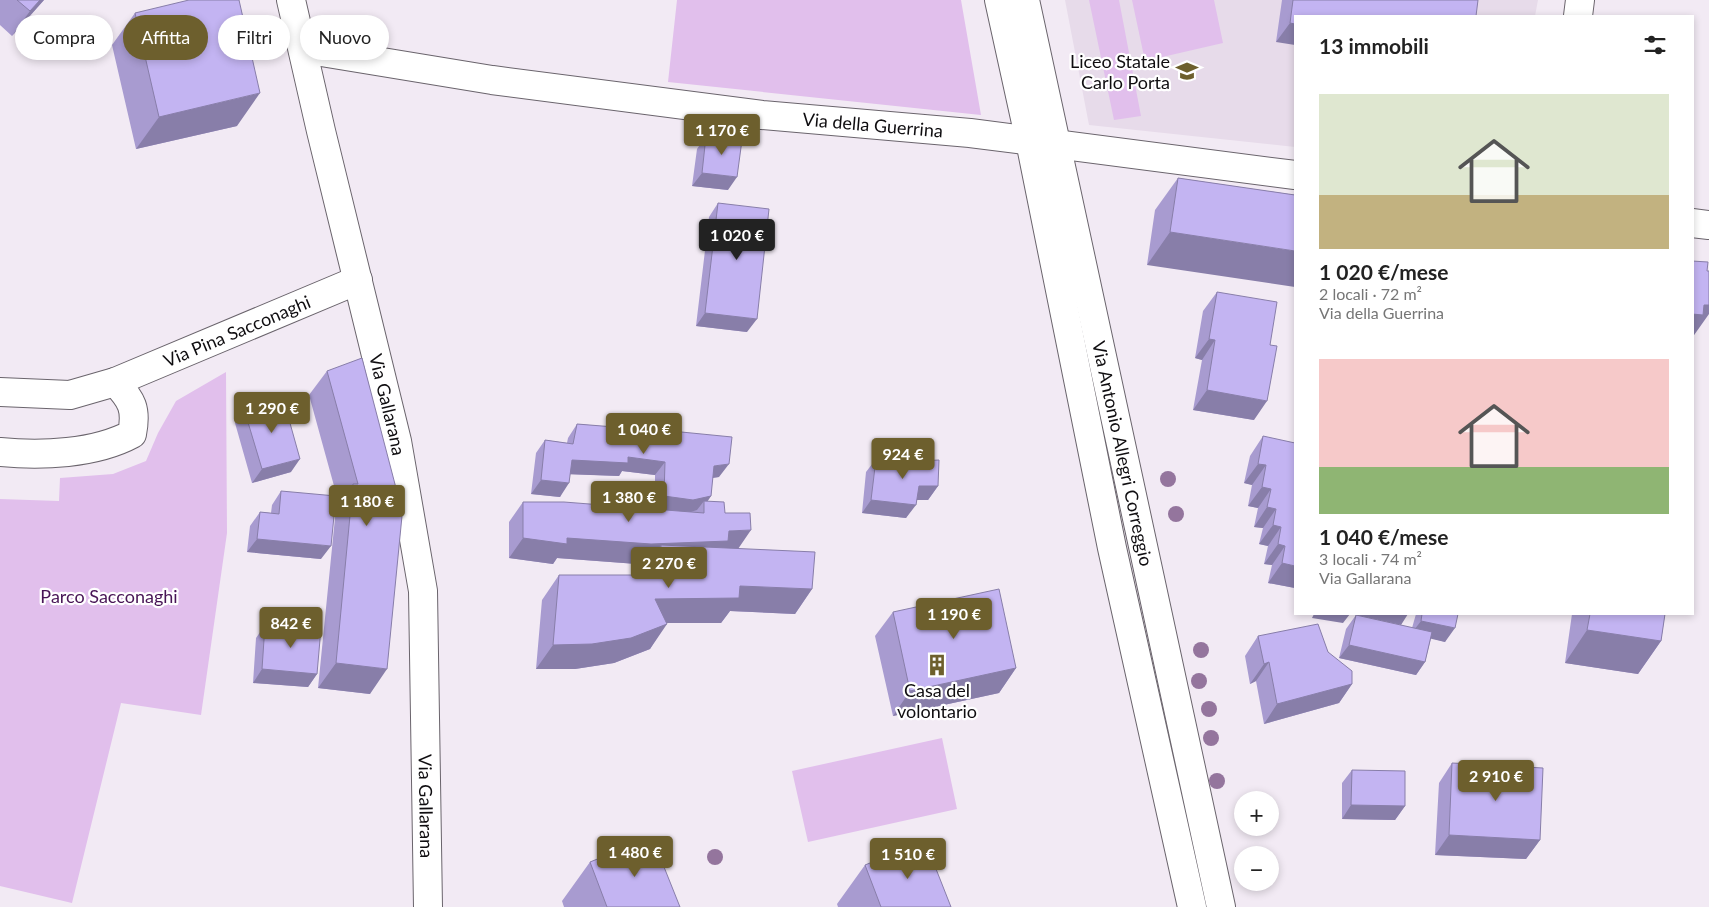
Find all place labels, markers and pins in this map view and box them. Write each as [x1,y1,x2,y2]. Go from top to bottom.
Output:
place label: Liceo Statale Carlo Porta [1070,50,1170,93]
school or university icon: Liceo Statale Carlo Porta [1174,58,1200,84]
pin: 1 170 € [676,114,768,156]
pin: 1 020 € [691,218,783,261]
pin: 1 290 € [226,392,318,434]
pin: 1 040 € [598,412,690,455]
pin: 924 € [868,438,938,480]
pin: 1 380 € [583,480,675,523]
pin: 1 180 € [321,484,413,527]
pin: 2 270 € [623,546,715,589]
pin: 1 190 € [908,598,1000,640]
pin: 842 € [256,606,326,649]
building icon: Casa del volontario [924,652,950,678]
place label: Casa del volontario [897,679,977,722]
pin: 2 910 € [1450,760,1542,802]
pin: 1 480 € [589,836,681,878]
pin: 1 510 € [862,838,954,880]

